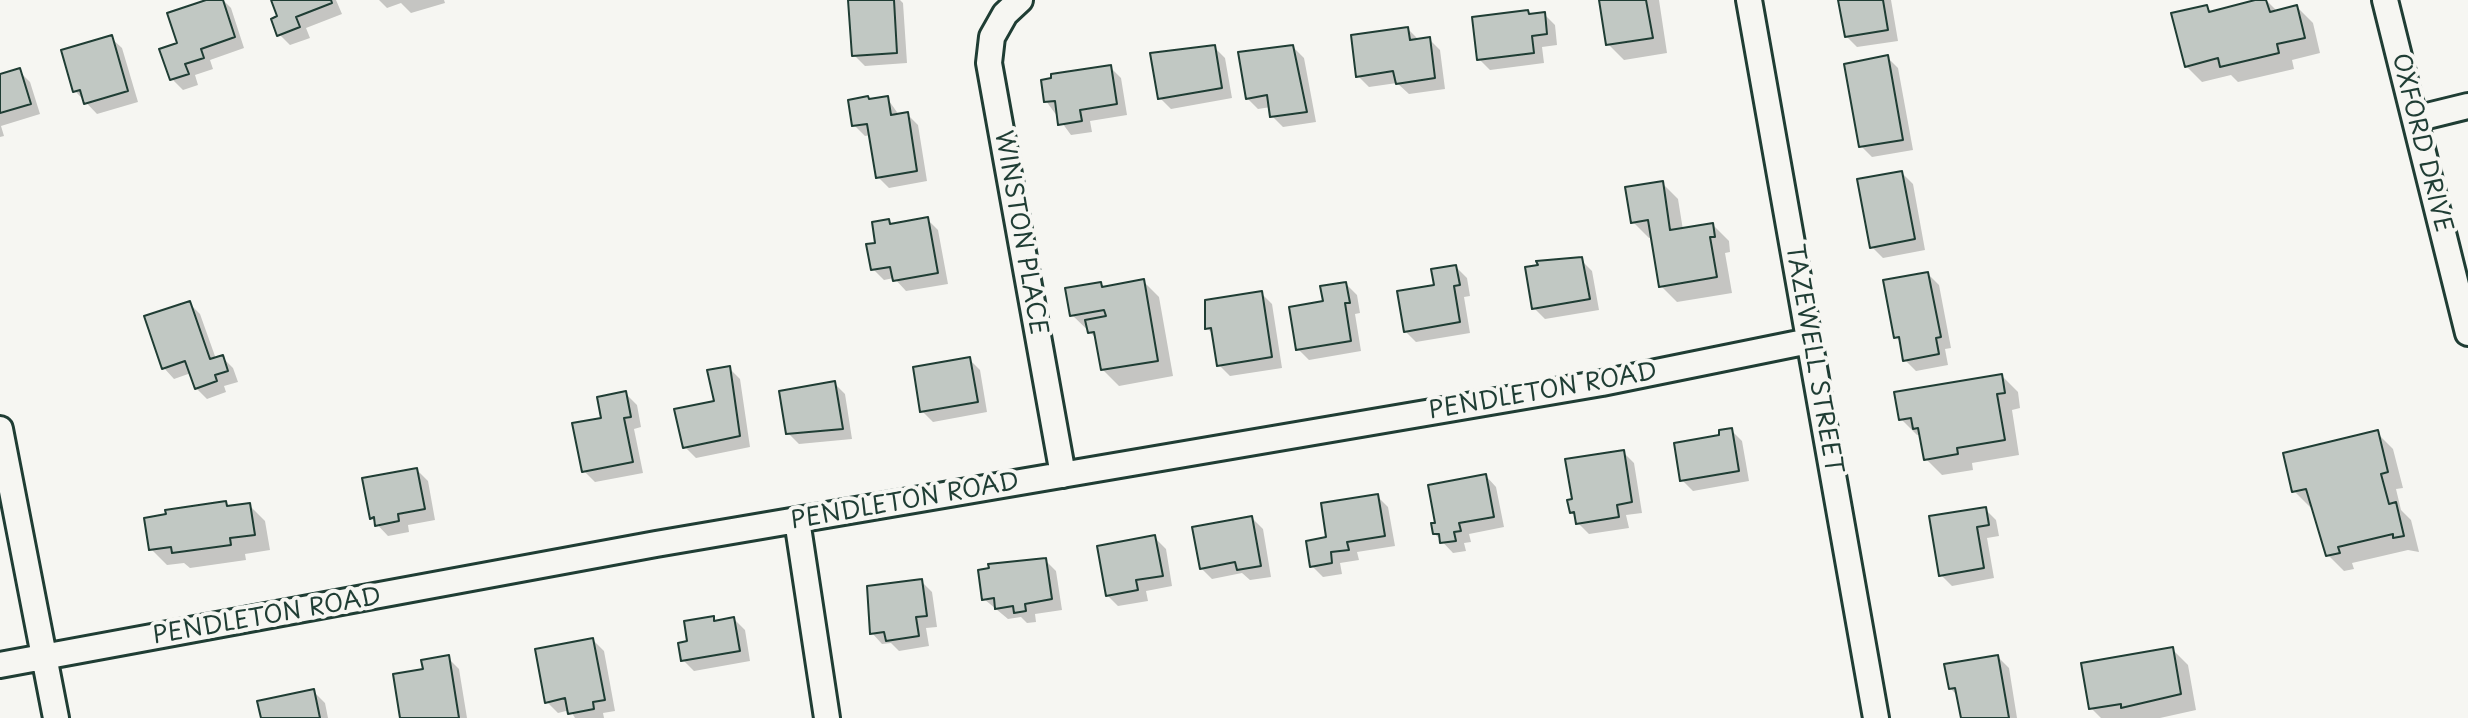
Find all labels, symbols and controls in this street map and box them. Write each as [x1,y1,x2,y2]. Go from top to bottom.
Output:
street label: OXFORD DRIVE [2385,50,2457,236]
street label: WINSTON PLACE [988,128,1052,338]
street label: TAZEWELL STREET [1779,242,1847,476]
street label: PENDLETON ROAD [1427,358,1659,426]
street label: PENDLETON ROAD [789,468,1021,536]
street label: PENDLETON ROAD [151,583,383,651]

